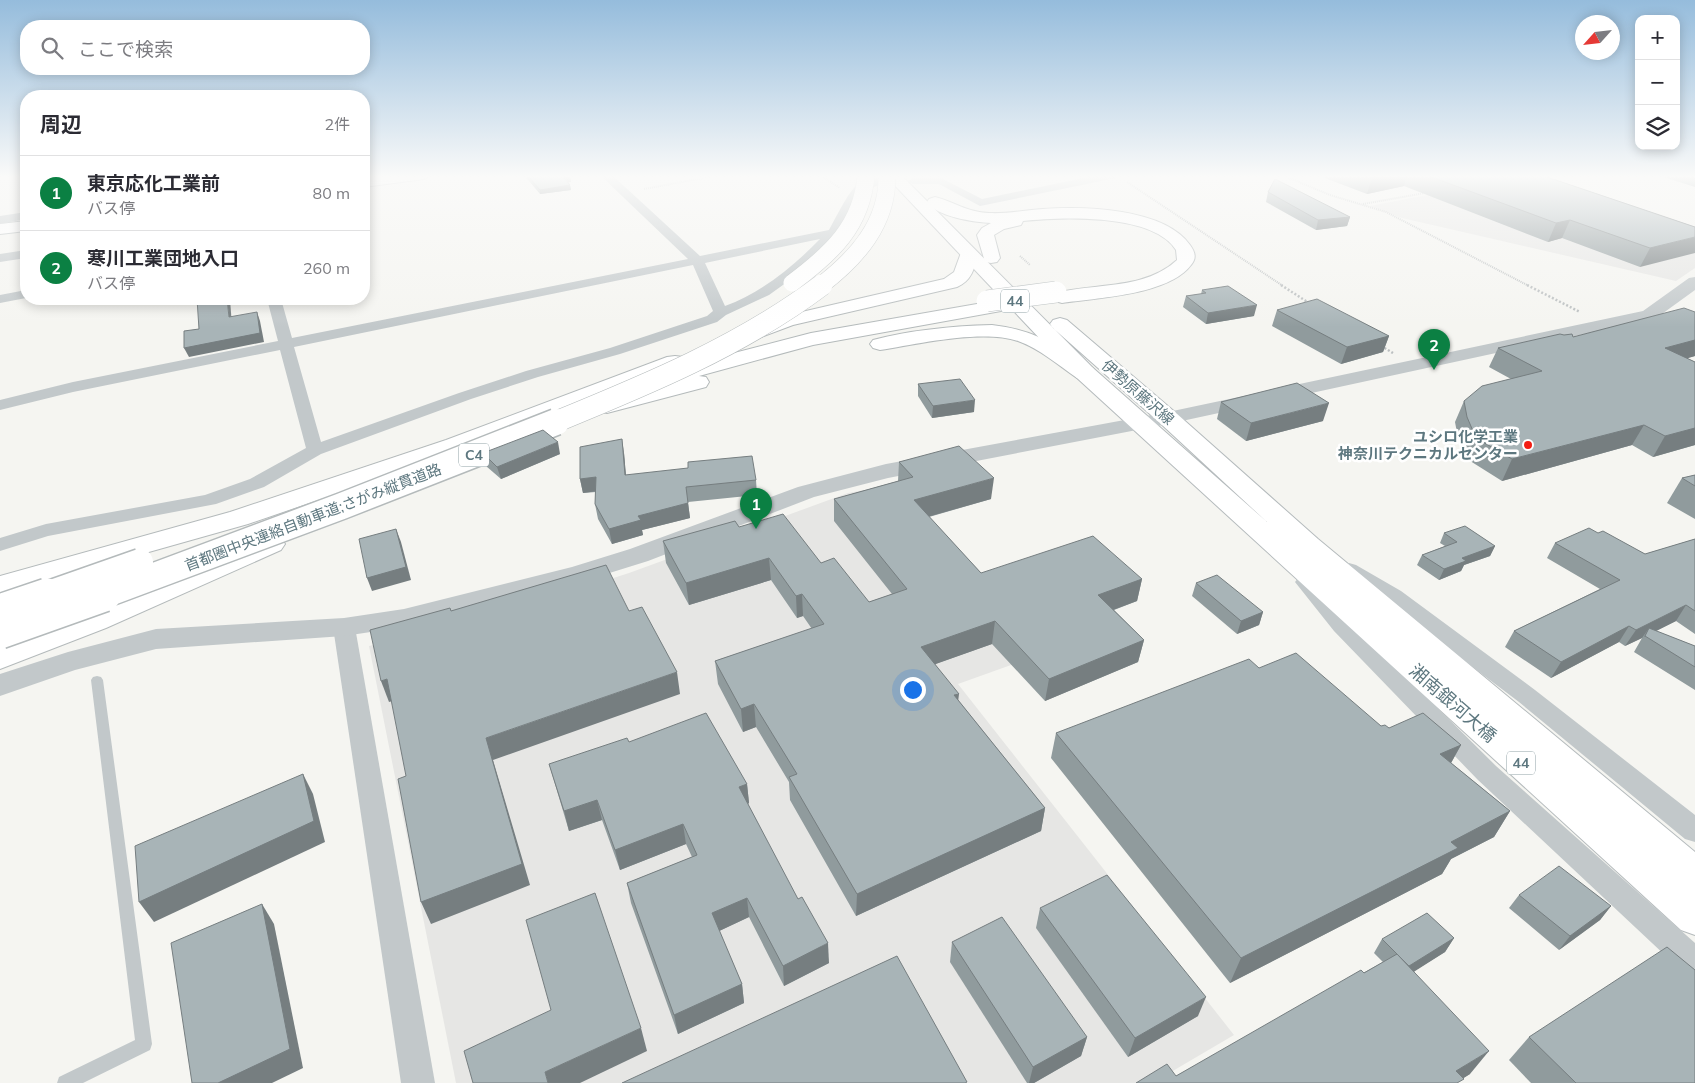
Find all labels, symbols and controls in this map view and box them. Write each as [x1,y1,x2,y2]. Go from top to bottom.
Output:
north arrow [1575,15,1620,60]
map controls [1635,15,1680,150]
button: + [1635,15,1680,60]
search box [20,20,370,75]
icon: search [38,34,66,62]
text: ここで検索 [78,37,173,61]
button: − [1635,60,1680,105]
button: layers [1635,105,1680,150]
text: 周辺 [40,111,82,137]
text: 2件 [324,114,350,134]
text: 東京応化工業前 [87,171,220,195]
text: 1 [51,183,61,203]
text: 80 m [313,183,350,203]
text: バス停 [87,198,135,218]
text: 寒川工業団地入口 [87,246,239,270]
text: 2 [51,258,61,278]
text: 260 m [303,258,350,278]
text: バス停 [87,273,135,293]
road number: 44 [1001,290,1029,312]
pin: 2 [1418,329,1450,370]
street label: 伊勢原藤沢線 [1098,355,1178,429]
place label: ユシロ化学工業 神奈川テクニカルセンター [1337,427,1518,463]
marker: ユシロ化学工業 神奈川テクニカルセンター [1522,439,1534,451]
road number: C4 [459,444,489,466]
street label: 首都圏中央連絡自動車道;さがみ縦貫道路 [182,459,444,575]
pin: 1 [740,488,772,529]
street label: 湘南銀河大橋 [1405,659,1501,747]
your location [900,677,926,703]
road number: 44 [1507,751,1535,774]

